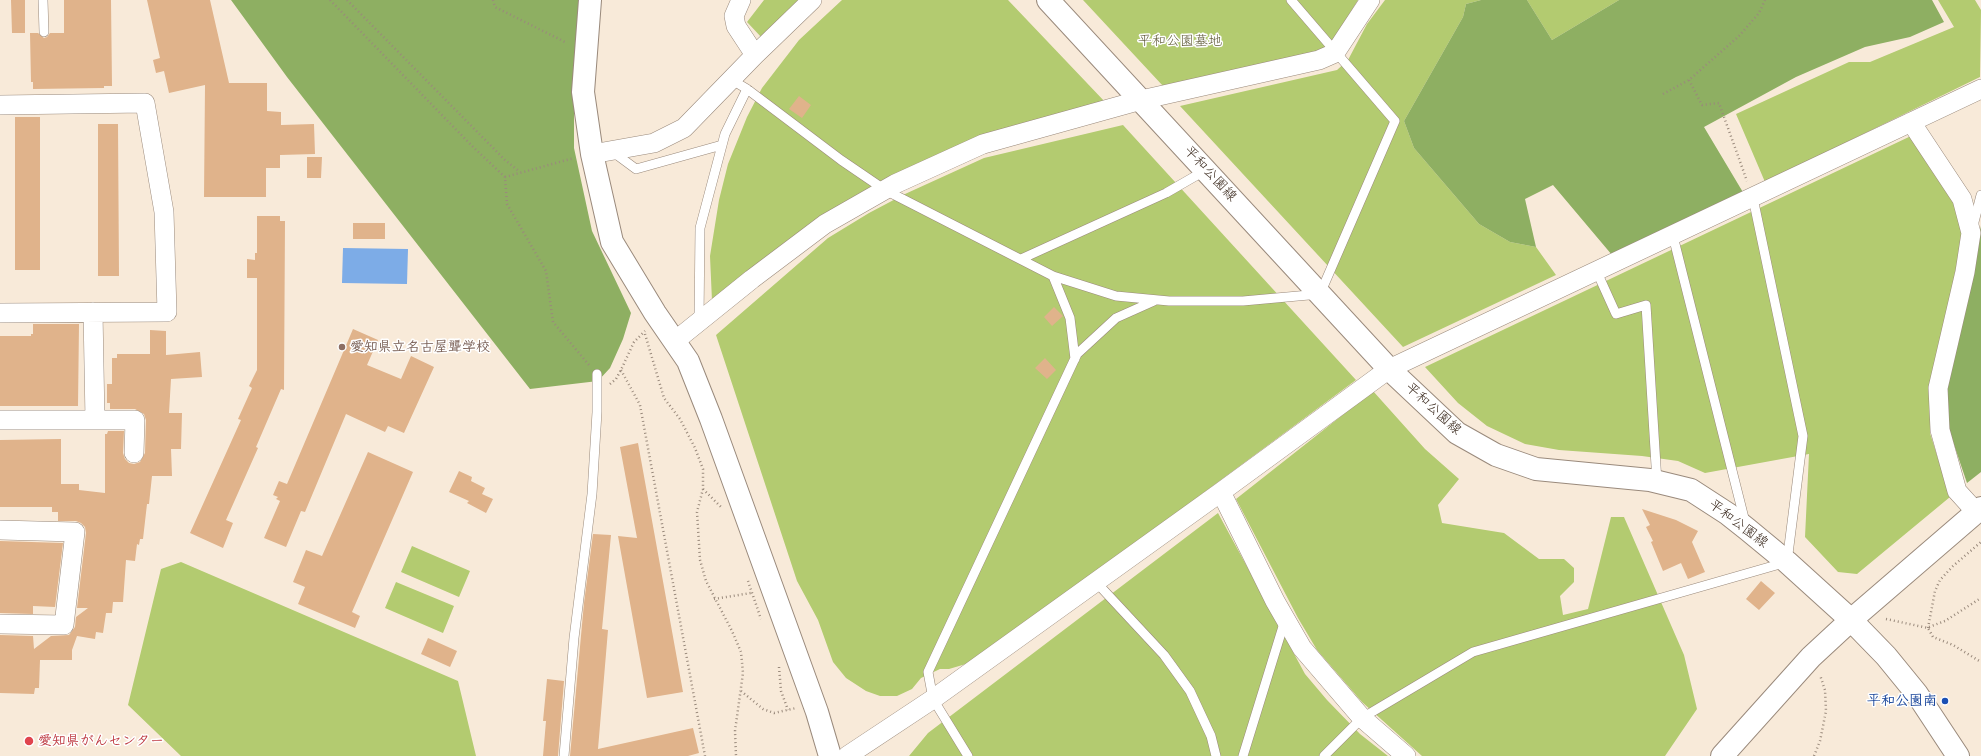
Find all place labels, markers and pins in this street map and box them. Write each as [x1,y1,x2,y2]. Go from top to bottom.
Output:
place label: 愛知県立名古屋聾学校 [350,339,490,355]
marker: 愛知県立名古屋聾学校 [337,342,347,352]
place label: 平和公園南 [1867,693,1937,709]
marker: 平和公園南 [1940,696,1950,706]
place label: 愛知県がんセンター [38,733,164,749]
marker: 愛知県がんセンター [23,735,35,747]

